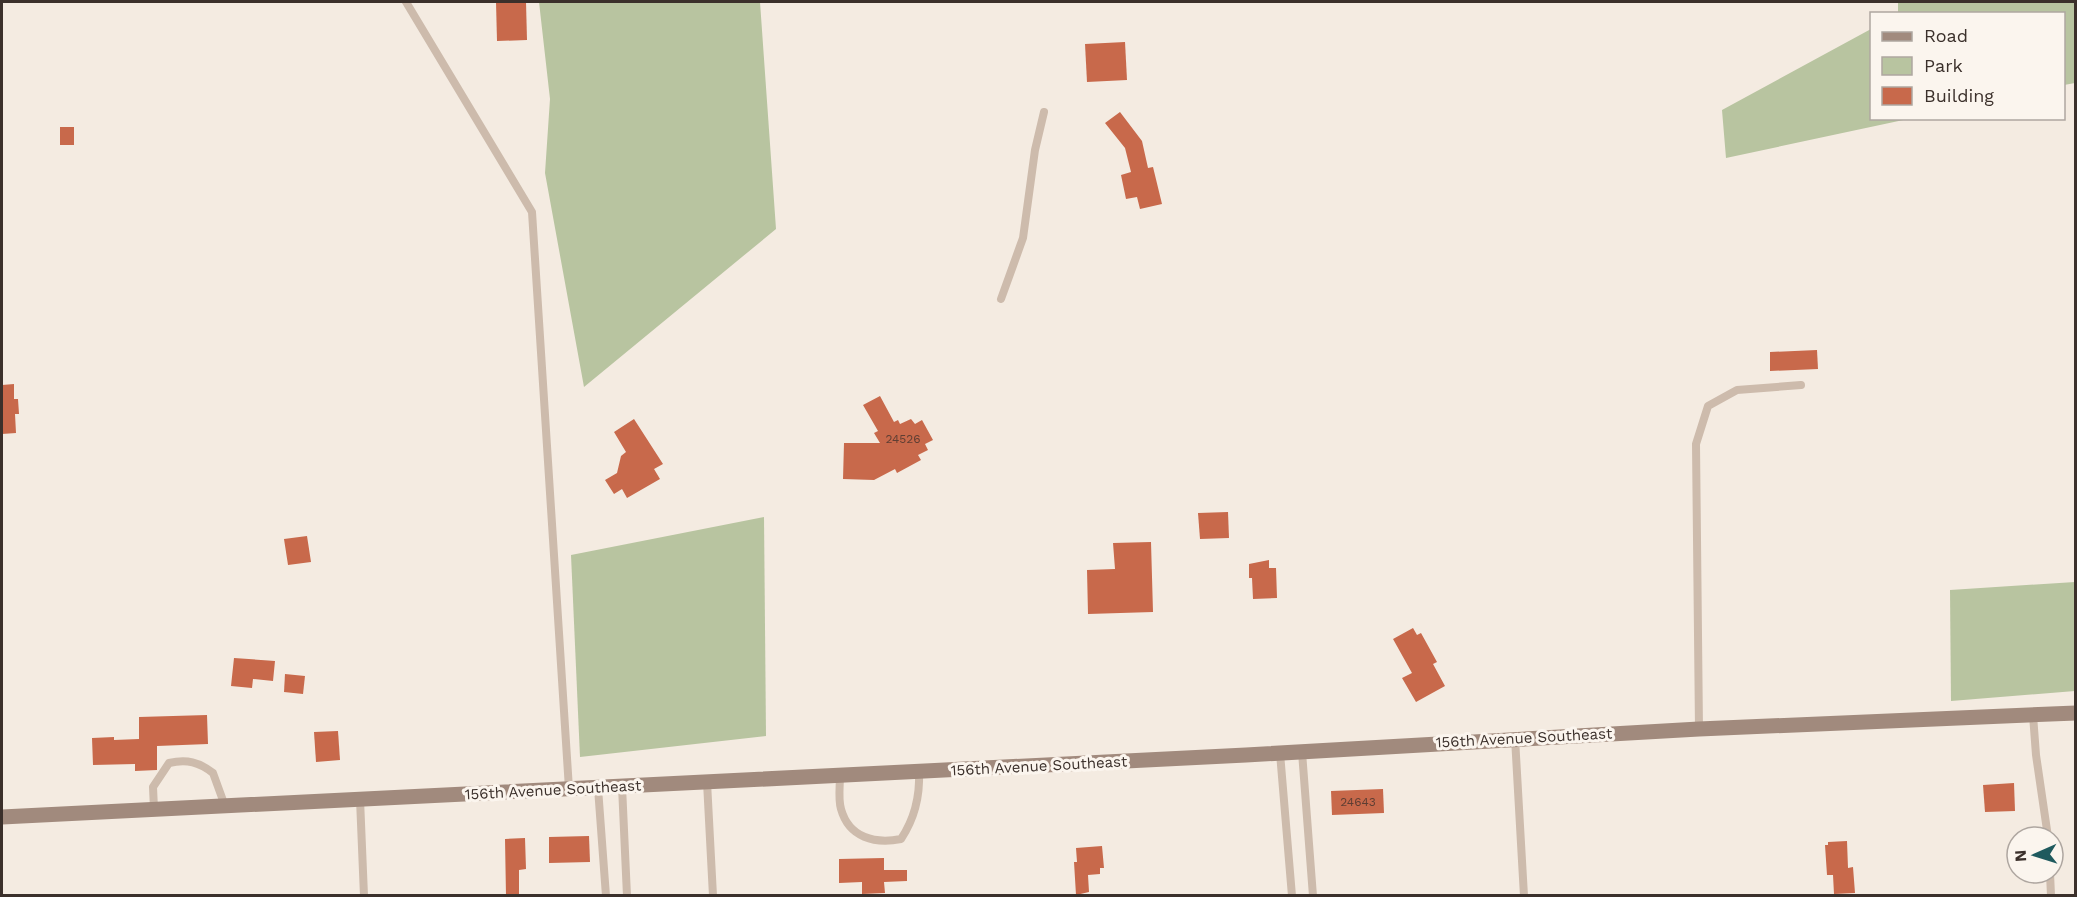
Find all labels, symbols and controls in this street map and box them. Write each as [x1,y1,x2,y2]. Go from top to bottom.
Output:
legend [1870,12,2065,120]
text: Road [1924,25,1968,46]
text: Park [1924,55,1963,76]
text: Building [1924,85,1994,106]
house number: 24526 [885,432,921,446]
street label: 156th Avenue Southeast [1435,724,1613,752]
street label: 156th Avenue Southeast [950,752,1128,780]
street label: 156th Avenue Southeast [464,776,642,804]
house number: 24643 [1340,795,1376,809]
north arrow [2005,825,2065,885]
text: N [2011,849,2030,862]

